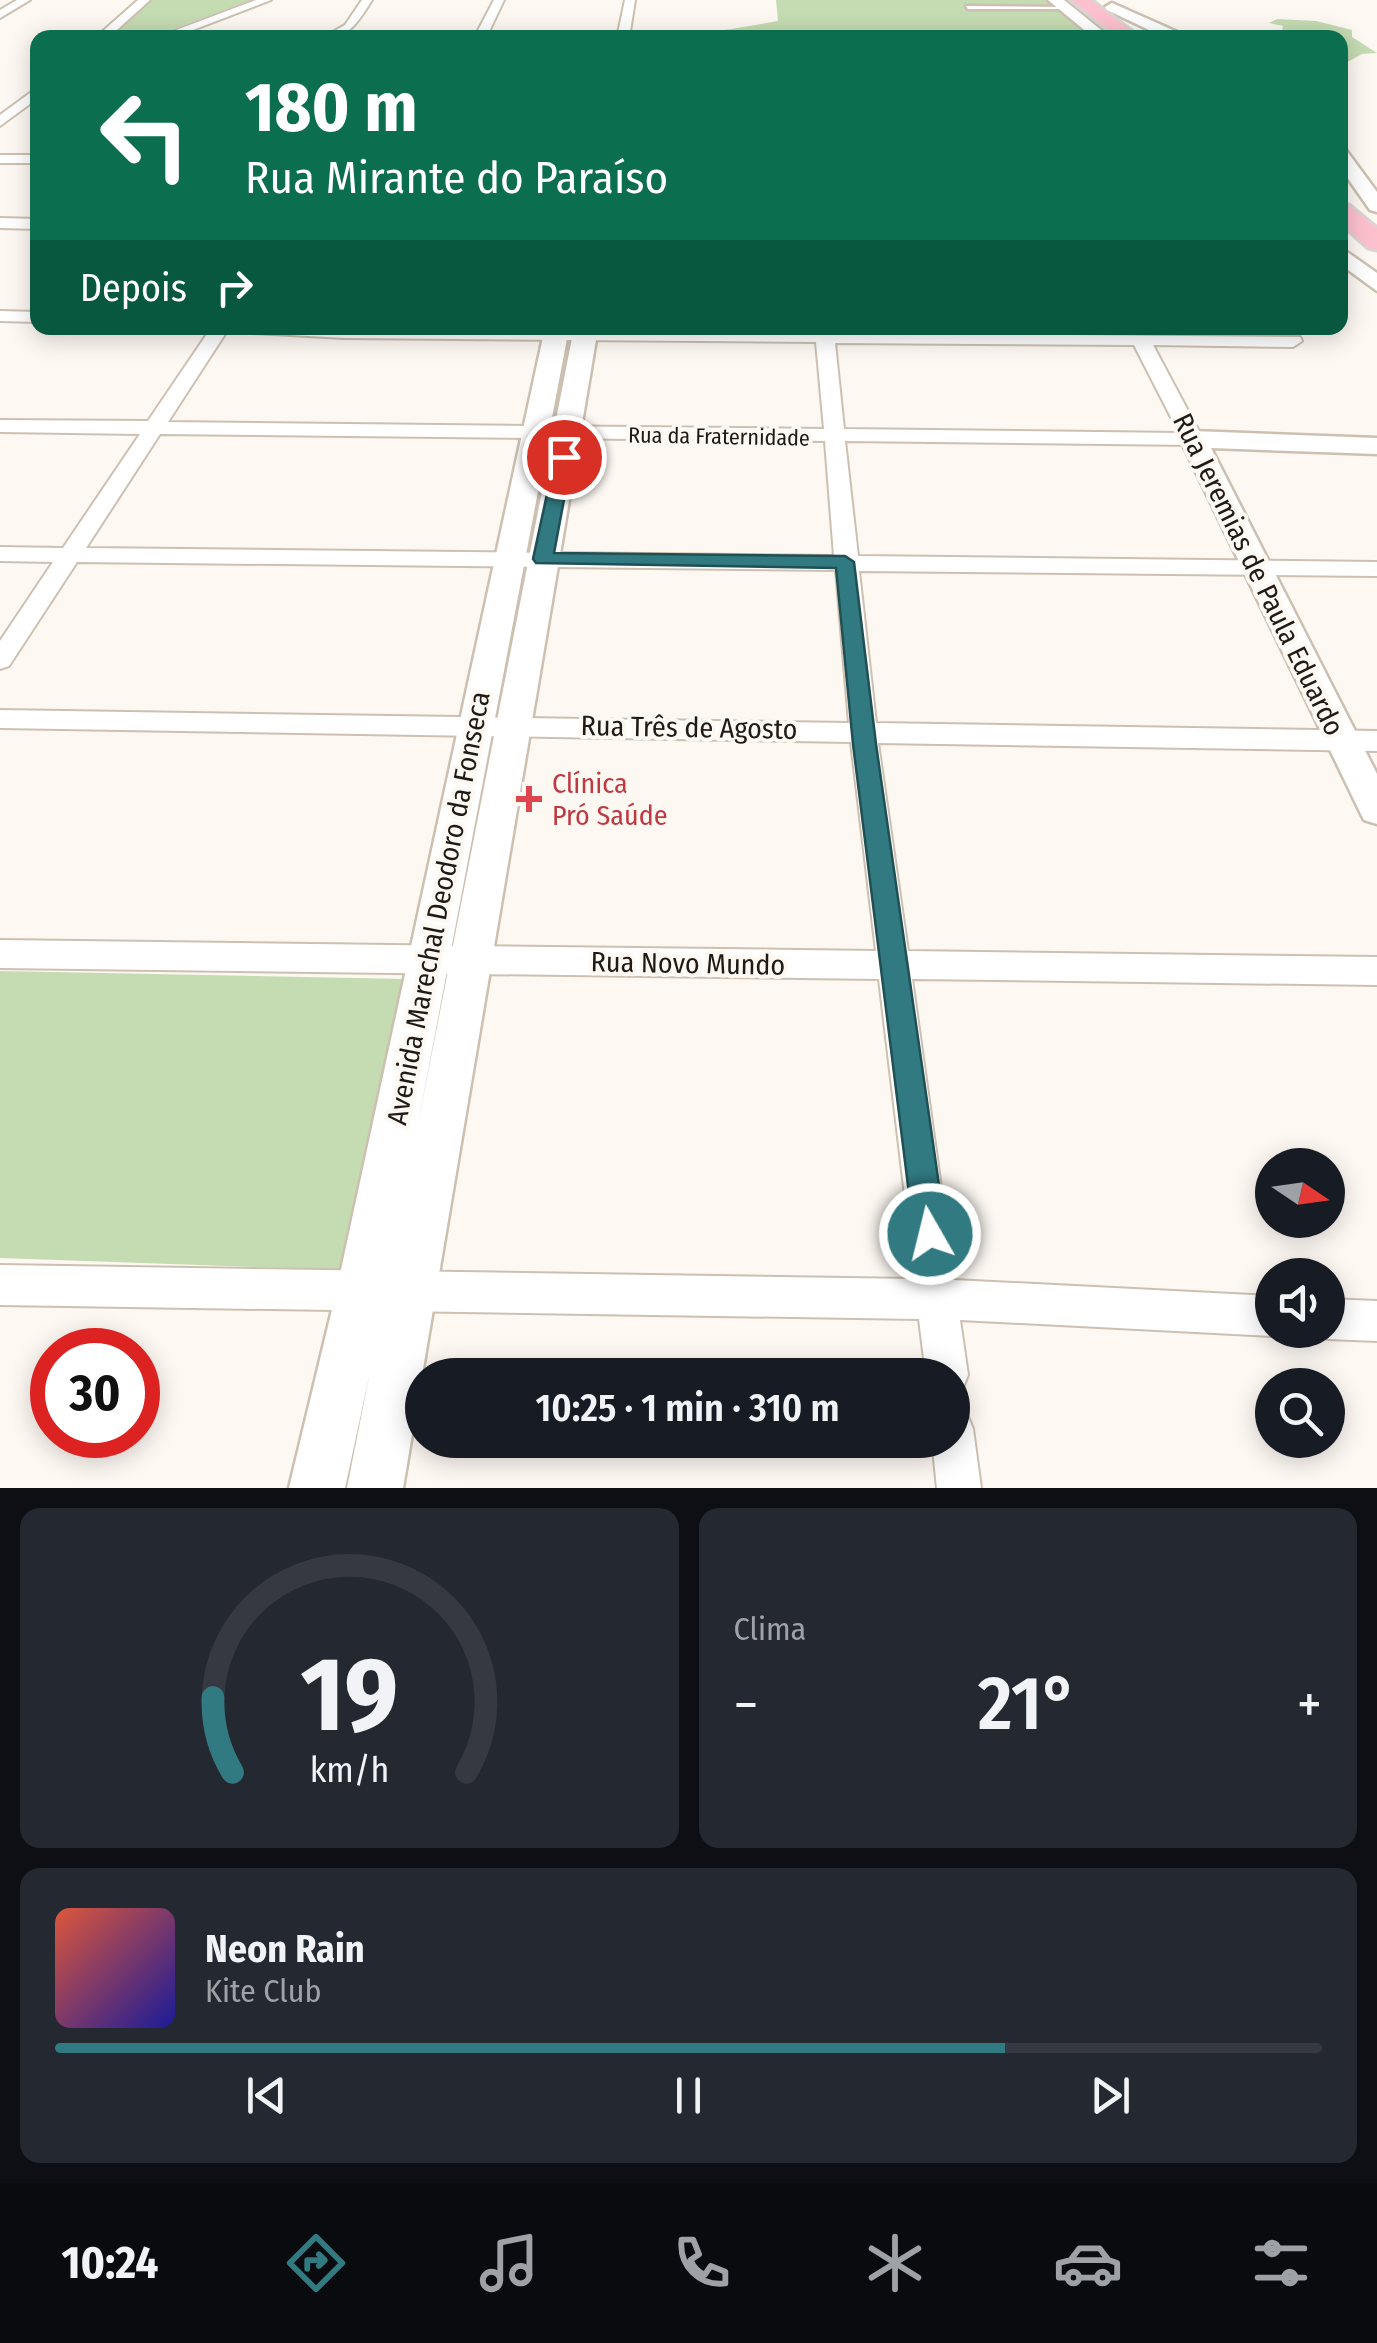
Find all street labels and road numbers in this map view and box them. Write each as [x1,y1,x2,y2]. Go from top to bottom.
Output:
street label: Rua Jeremias de Paula Eduardo [1166,408,1351,741]
street label: Rua da Fraternidade [628,421,810,452]
street label: Avenida Marechal Deodoro da Fonseca [380,689,497,1128]
street label: Rua Três de Agosto [580,709,798,746]
street label: Rua Novo Mundo [590,945,786,982]

